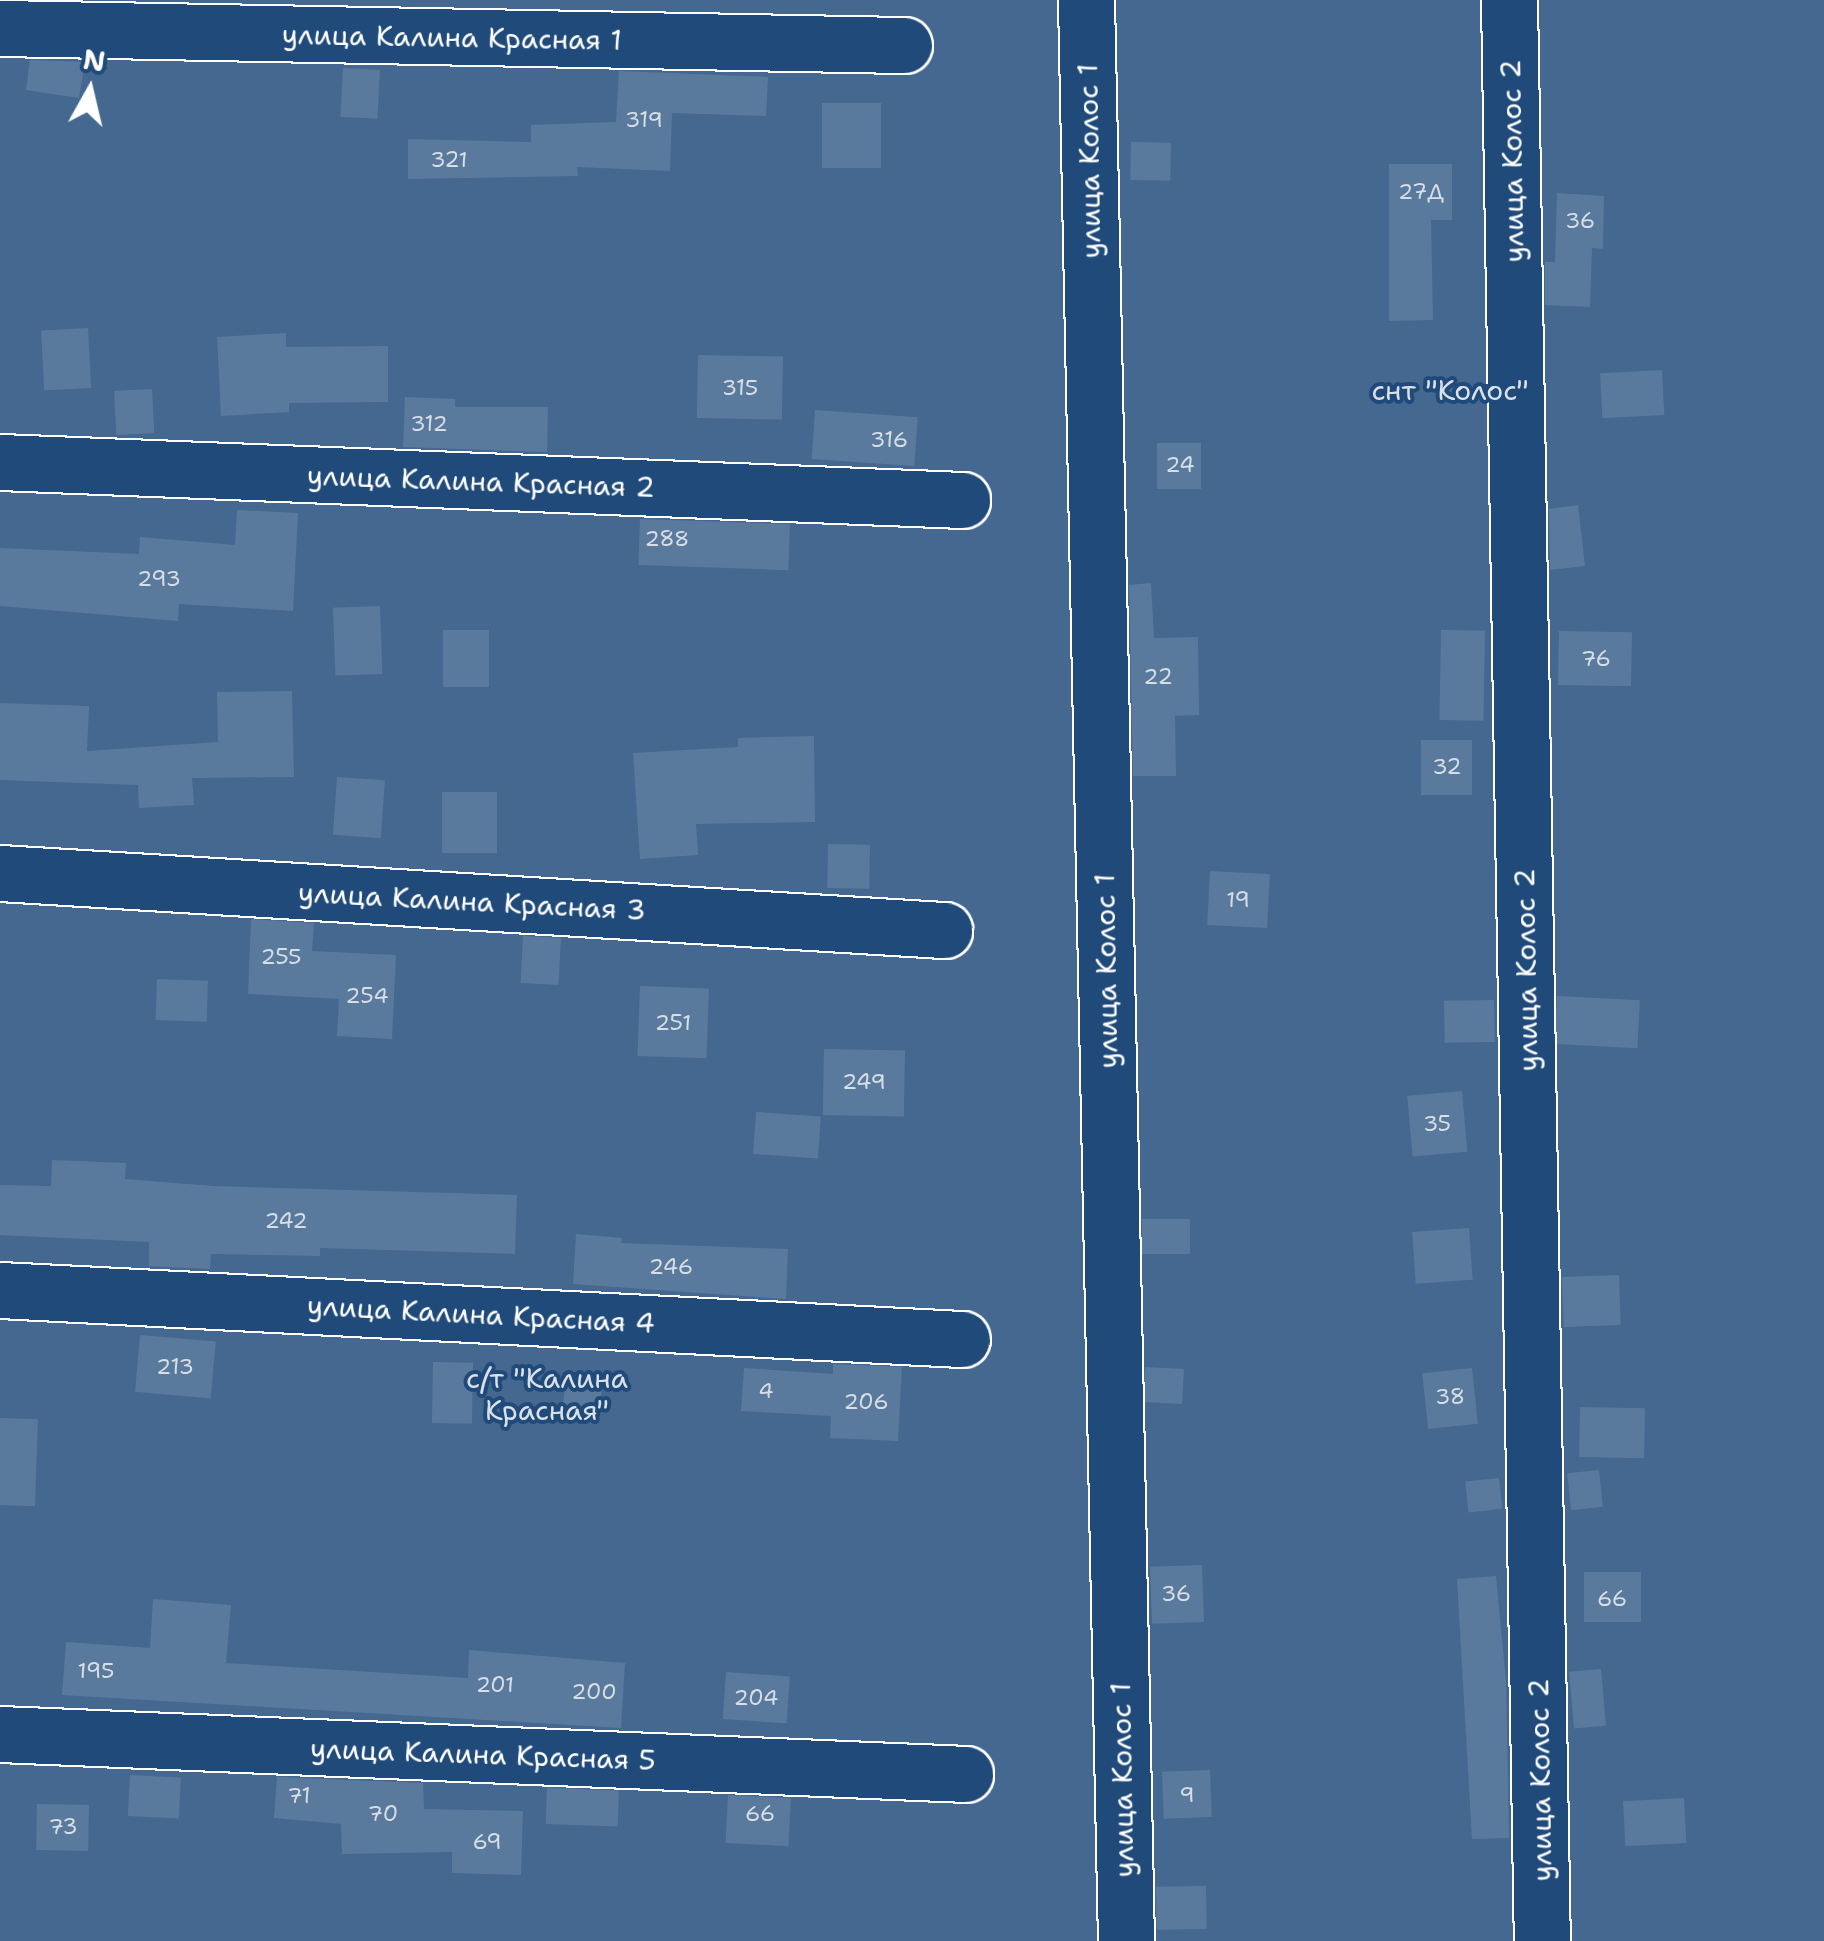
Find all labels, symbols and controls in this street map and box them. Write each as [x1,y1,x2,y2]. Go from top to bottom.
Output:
street label: улица Калина Красная 1 [282,17,622,57]
north arrow [40,40,140,140]
text: N [81,40,108,81]
street label: улица Колос 2 [1493,59,1531,263]
street label: улица Колос 1 [1071,63,1107,259]
house number: 319 [625,107,663,133]
house number: 321 [430,147,468,173]
house number: 27Д [1398,179,1444,205]
house number: 36 [1565,208,1595,234]
park label: снт "Колос" [1371,373,1529,407]
house number: 315 [722,375,758,401]
house number: 312 [410,411,448,437]
house number: 316 [870,427,908,453]
house number: 24 [1165,452,1195,478]
street label: улица Калина Красная 2 [306,458,656,504]
house number: 288 [644,526,690,552]
house number: 293 [137,566,181,592]
house number: 76 [1581,646,1611,672]
house number: 22 [1143,664,1173,690]
house number: 32 [1432,754,1462,780]
street label: улица Колос 2 [1507,868,1545,1072]
street label: улица Колос 1 [1088,873,1124,1069]
street label: улица Калина Красная 3 [297,875,647,927]
house number: 19 [1226,887,1250,913]
house number: 255 [260,944,302,970]
house number: 254 [345,983,389,1009]
house number: 251 [655,1010,691,1036]
house number: 249 [842,1069,886,1095]
house number: 35 [1423,1111,1451,1137]
house number: 242 [264,1208,308,1234]
house number: 246 [649,1254,693,1280]
street label: улица Калина Красная 4 [306,1288,656,1340]
house number: 213 [156,1354,194,1380]
park label: с/т "Калина Красная" [466,1361,628,1427]
house number: 4 [758,1378,774,1404]
house number: 38 [1435,1384,1465,1410]
house number: 206 [843,1389,889,1415]
house number: 36 [1161,1581,1191,1607]
house number: 66 [1597,1586,1627,1612]
house number: 195 [78,1658,114,1684]
house number: 201 [476,1672,514,1698]
street label: улица Колос 2 [1521,1678,1559,1882]
house number: 200 [571,1679,617,1705]
street label: улица Колос 1 [1104,1682,1140,1878]
house number: 204 [734,1685,778,1711]
street label: улица Калина Красная 5 [310,1731,656,1777]
house number: 9 [1179,1782,1195,1808]
house number: 71 [287,1783,311,1809]
house number: 70 [368,1801,398,1827]
house number: 66 [745,1801,775,1827]
house number: 73 [48,1814,78,1840]
house number: 69 [472,1829,502,1855]

